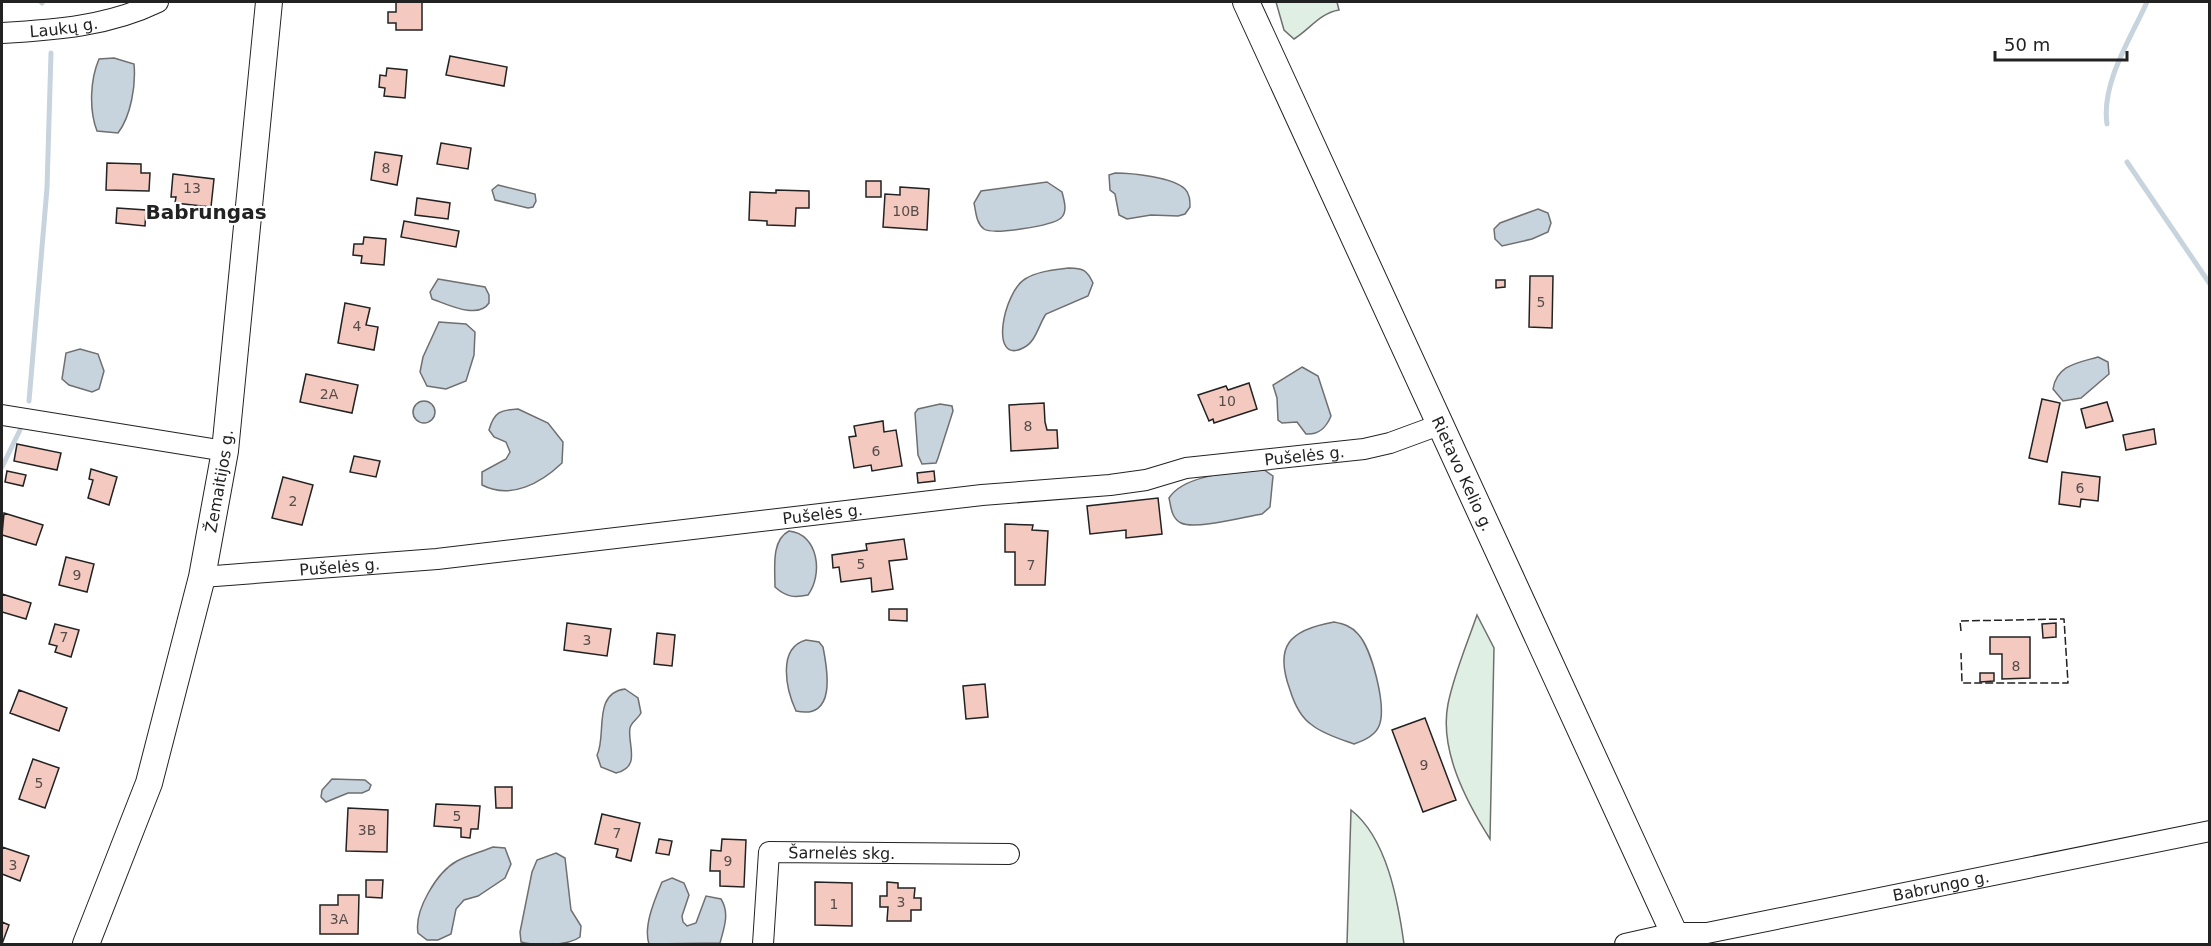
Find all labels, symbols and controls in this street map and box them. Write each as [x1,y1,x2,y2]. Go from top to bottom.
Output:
street label: Laukų g. [29,14,100,41]
scale bar [1995,24,2127,62]
text: 50 m [2004,34,2050,55]
house number: 8 [382,160,390,176]
house number: 13 [183,180,201,196]
district label: Babrungas [145,200,267,224]
house number: 10B [892,203,920,219]
house number: 5 [1537,294,1545,310]
house number: 4 [353,318,362,334]
house number: 2A [320,386,339,402]
house number: 10 [1218,393,1236,409]
street label: Rietavo Kelio g. [1428,413,1497,534]
house number: 8 [1024,418,1032,434]
street label: Žemaitijos g. [201,429,237,534]
street label: Pušelės g. [1263,442,1346,470]
house number: 6 [872,443,881,459]
house number: 6 [2076,480,2085,496]
house number: 2 [289,493,297,509]
street label: Pušelės g. [782,500,864,528]
street label: Pušelės g. [299,554,381,580]
house number: 5 [857,556,865,572]
house number: 7 [1027,557,1035,573]
house number: 9 [73,567,81,583]
house number: 7 [60,629,68,645]
house number: 3 [583,632,591,648]
house number: 8 [2012,658,2020,674]
house number: 9 [1420,757,1428,773]
house number: 5 [35,775,43,791]
house number: 5 [453,808,461,824]
house number: 3B [358,822,376,838]
house number: 7 [613,825,621,841]
street label: Šarnelės skg. [788,843,895,863]
house number: 9 [724,853,732,869]
house number: 3 [9,857,17,873]
street label: Babrungo g. [1891,867,1991,905]
house number: 3 [897,894,905,910]
house number: 1 [830,896,838,912]
house number: 3A [330,911,349,927]

